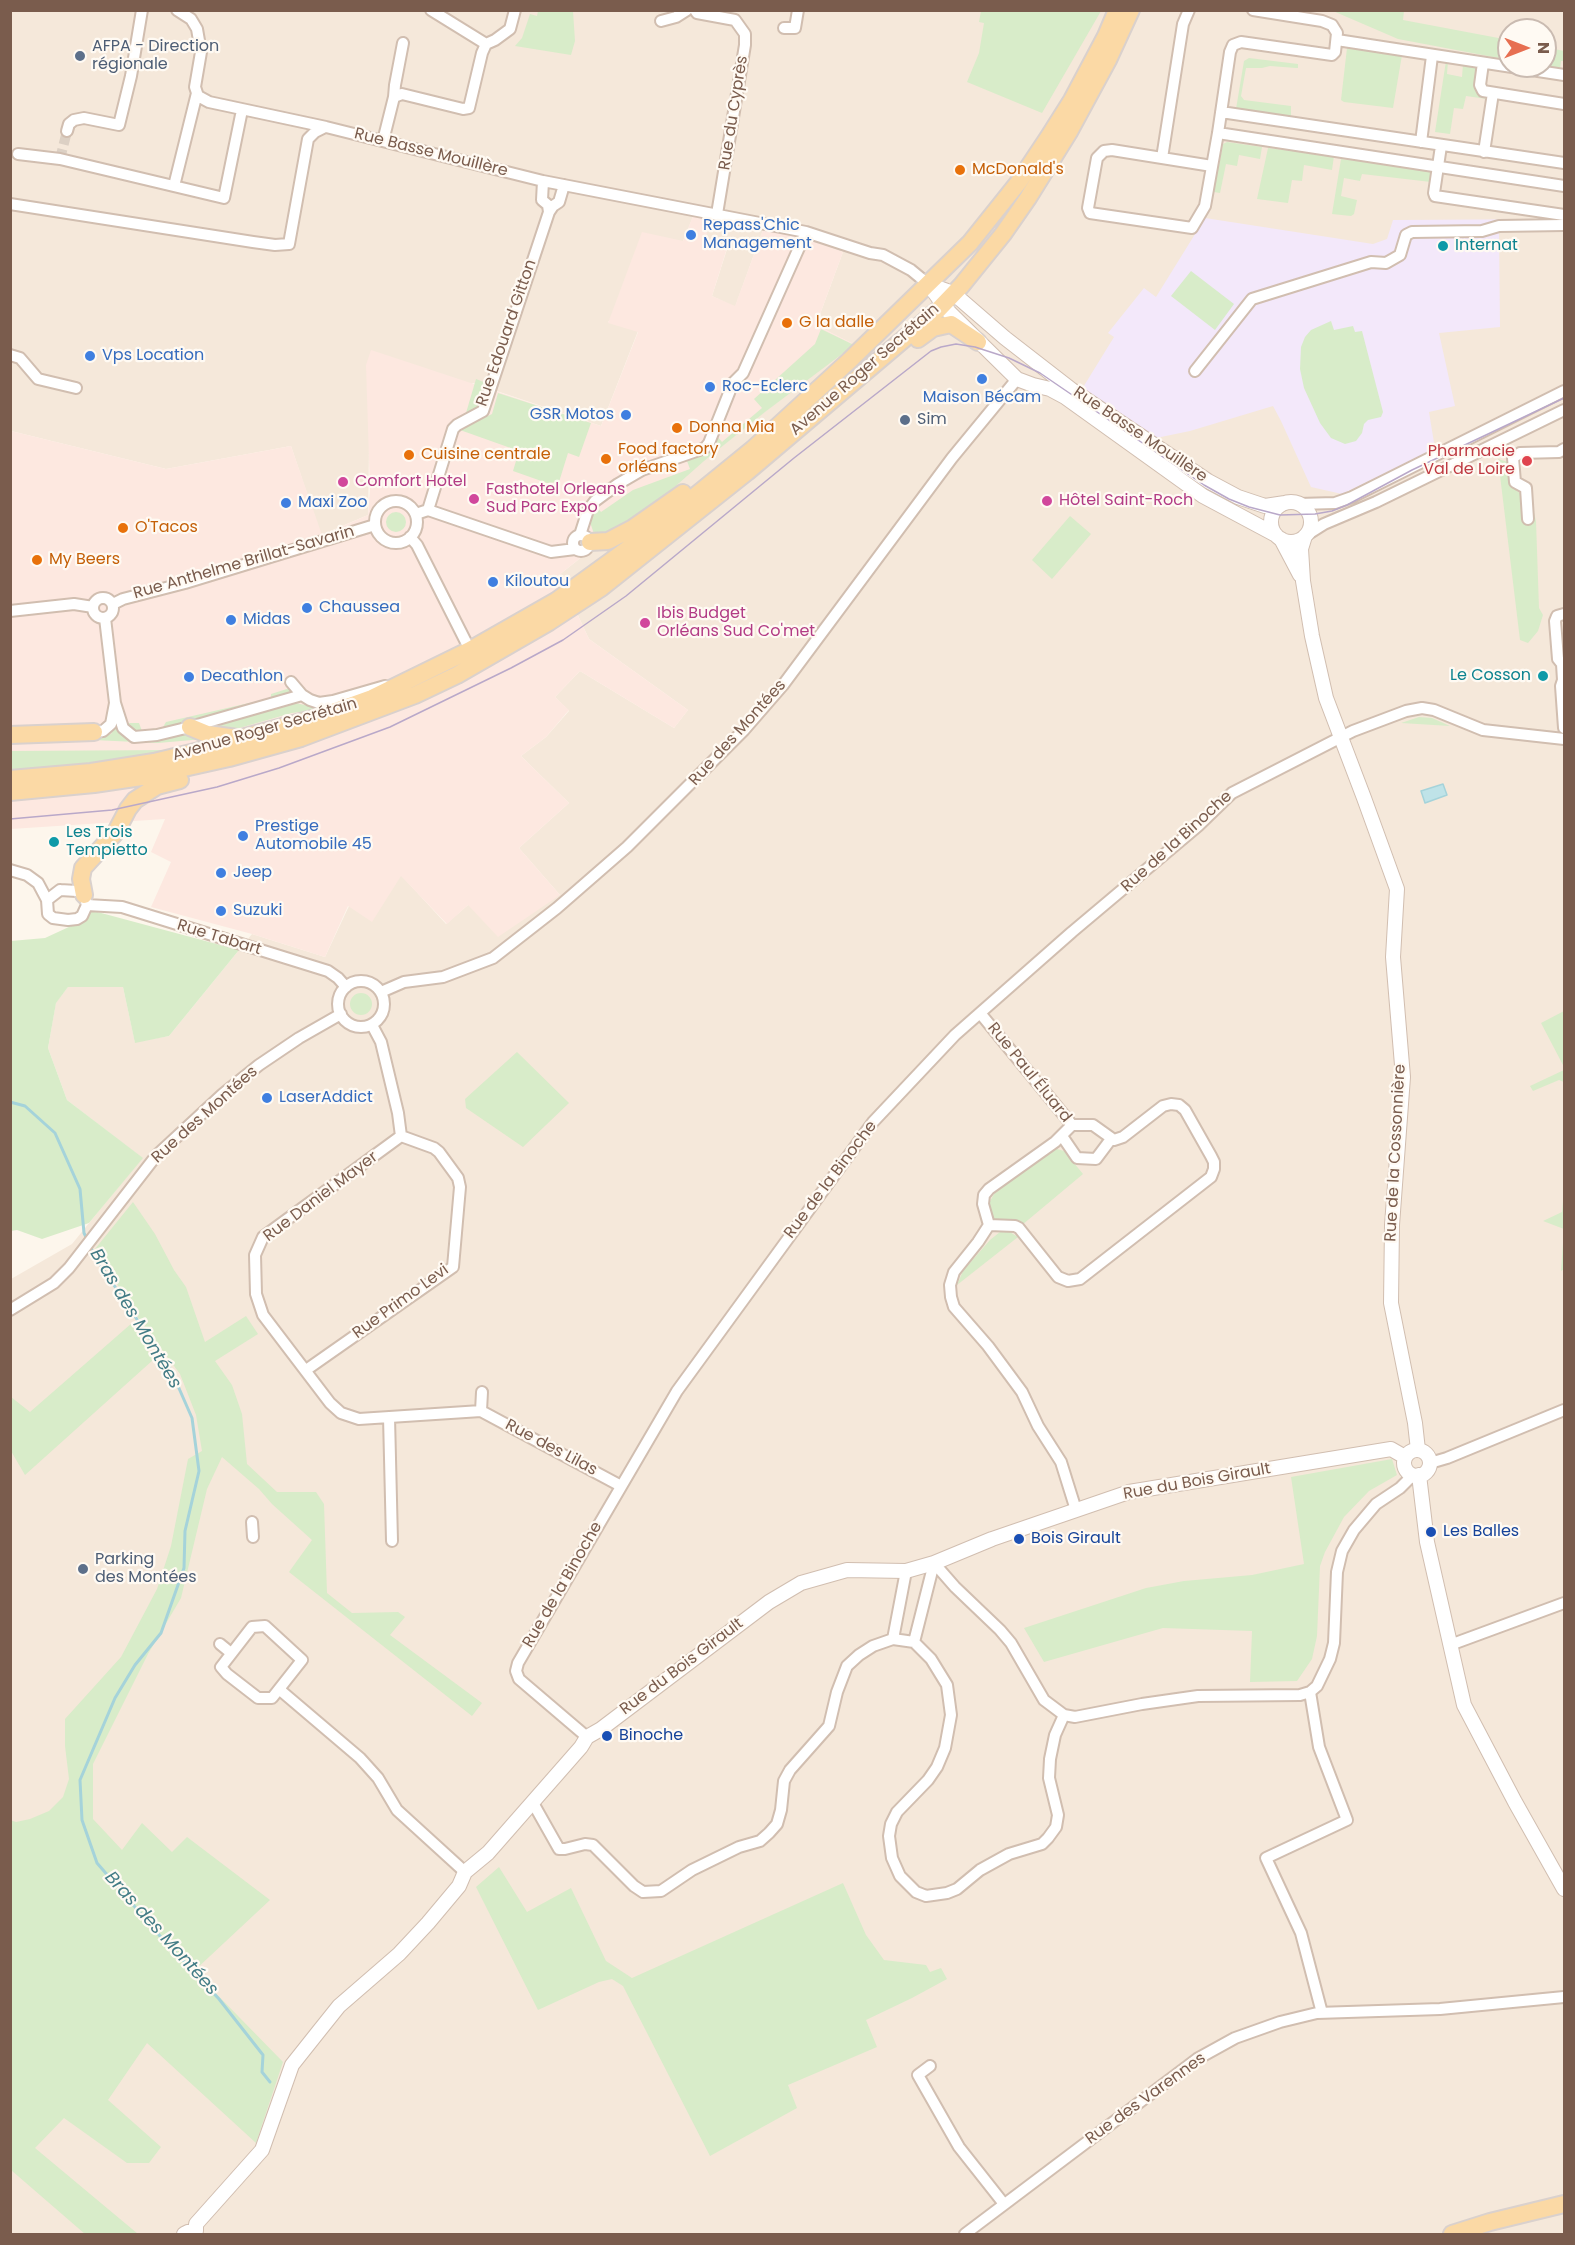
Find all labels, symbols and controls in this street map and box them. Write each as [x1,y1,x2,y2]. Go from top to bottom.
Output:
north arrow [1497,18,1557,78]
place label: AFPA - Direction régionale [92,37,219,75]
text: N [1532,42,1555,54]
marker: AFPA - Direction régionale [73,49,87,63]
street label: Rue du Cyprès [715,54,753,172]
street label: Rue Basse Mouillère [352,125,510,181]
place label: McDonald's [972,160,1064,180]
marker: McDonald's [953,163,967,177]
place label: Repass'Chic Management [703,216,812,254]
marker: Repass'Chic Management [684,228,698,242]
place label: Internat [1455,236,1518,256]
marker: Internat [1436,239,1450,253]
street label: Rue Edouard Gitton [473,257,541,409]
street label: Avenue Roger Secrétain [787,300,943,440]
place label: G la dalle [799,313,874,333]
marker: G la dalle [780,316,794,330]
place label: Vps Location [102,346,204,366]
marker: Vps Location [83,349,97,363]
marker: Maison Bécam [975,372,989,386]
place label: Roc-Eclerc [722,377,808,397]
marker: Roc-Eclerc [703,380,717,394]
street label: Rue Basse Mouillère [1069,383,1211,487]
place label: Maison Bécam [923,388,1041,408]
place label: GSR Motos [530,405,614,425]
marker: GSR Motos [619,408,633,422]
place label: Sim [917,410,947,430]
marker: Sim [898,413,912,427]
place label: Donna Mia [689,418,775,438]
marker: Donna Mia [670,421,684,435]
place label: Food factory orléans [618,440,718,478]
place label: Pharmacie Val de Loire [1423,442,1515,480]
place label: Cuisine centrale [421,445,551,465]
marker: Cuisine centrale [402,448,416,462]
marker: Food factory orléans [599,452,613,466]
marker: Pharmacie Val de Loire [1520,454,1534,468]
place label: Comfort Hotel [355,472,467,492]
marker: Comfort Hotel [336,475,350,489]
place label: Fasthotel Orleans Sud Parc Expo [486,480,625,518]
place label: Hôtel Saint-Roch [1059,491,1193,511]
marker: Fasthotel Orleans Sud Parc Expo [467,492,481,506]
place label: Maxi Zoo [298,493,368,513]
marker: Hôtel Saint-Roch [1040,494,1054,508]
marker: Maxi Zoo [279,496,293,510]
place label: O'Tacos [135,518,198,538]
marker: O'Tacos [116,521,130,535]
street label: Rue Anthelme Brillat-Savarin [131,522,357,604]
place label: My Beers [49,550,120,570]
marker: My Beers [30,553,44,567]
place label: Kiloutou [505,572,569,592]
marker: Kiloutou [486,575,500,589]
place label: Chaussea [319,598,400,618]
marker: Chaussea [300,601,314,615]
place label: Ibis Budget Orléans Sud Co'met [657,604,815,642]
place label: Midas [243,610,291,630]
marker: Midas [224,613,238,627]
marker: Ibis Budget Orléans Sud Co'met [638,616,652,630]
place label: Le Cosson [1450,666,1531,686]
place label: Decathlon [201,667,283,687]
marker: Le Cosson [1536,669,1550,683]
marker: Decathlon [182,670,196,684]
street label: Rue des Montées [685,676,791,790]
street label: Avenue Roger Secrétain [171,694,359,766]
street label: Rue de la Binoche [1118,787,1236,897]
place label: Prestige Automobile 45 [255,817,372,855]
place label: Les Trois Tempietto [66,823,148,861]
marker: Prestige Automobile 45 [236,829,250,843]
marker: Les Trois Tempietto [47,835,61,849]
place label: Jeep [233,863,272,883]
marker: Jeep [214,866,228,880]
place label: Suzuki [233,901,282,921]
marker: Suzuki [214,904,228,918]
street label: Rue Tabart [175,916,263,960]
street label: Rue Paul Éluard [983,1019,1075,1127]
street label: Rue des Montées [148,1062,262,1168]
street label: Rue de la Cossonnière [1382,1064,1410,1242]
place label: LaserAddict [279,1088,373,1108]
marker: LaserAddict [260,1091,274,1105]
street label: Rue de la Binoche [781,1117,881,1243]
street label: Rue Daniel Mayer [260,1148,382,1246]
water label: Bras des Montées [85,1245,185,1393]
street label: Rue Primo Levi [349,1261,453,1343]
street label: Rue des Lilas [502,1416,600,1480]
street label: Rue du Bois Girault [1122,1460,1272,1504]
street label: Rue de la Binoche [519,1519,607,1651]
place label: Les Balles [1443,1522,1519,1542]
marker: Les Balles [1424,1525,1438,1539]
place label: Bois Girault [1031,1529,1121,1549]
marker: Bois Girault [1012,1532,1026,1546]
place label: Parking des Montées [95,1550,197,1588]
marker: Parking des Montées [76,1562,90,1576]
street label: Rue du Bois Girault [617,1614,747,1720]
place label: Binoche [619,1726,683,1746]
marker: Binoche [600,1729,614,1743]
water label: Bras des Montées [100,1867,222,2001]
street label: Rue des Varennes [1082,2049,1210,2149]

